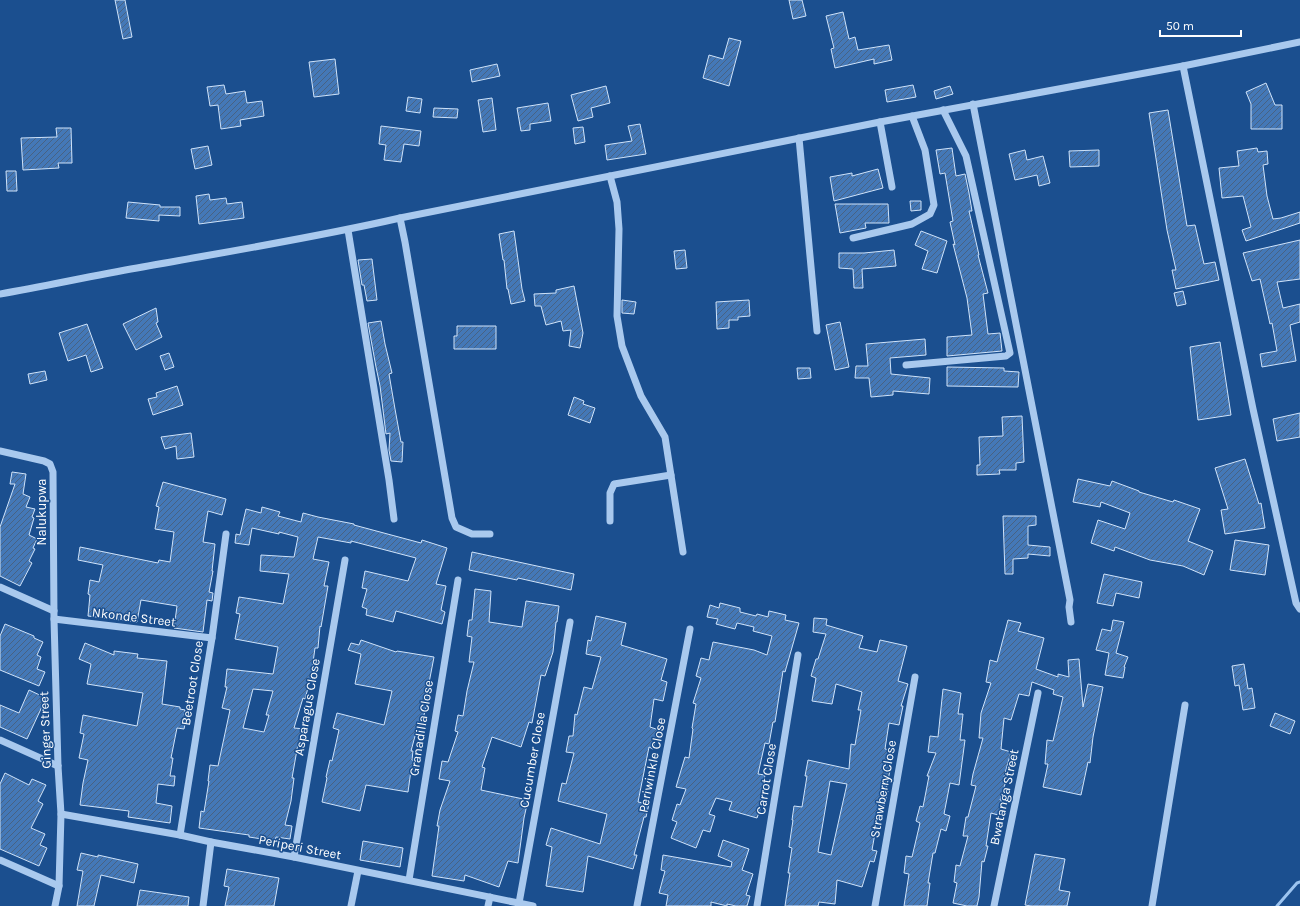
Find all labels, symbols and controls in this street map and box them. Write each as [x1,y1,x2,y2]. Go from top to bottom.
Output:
scale bar [1160,12,1241,38]
text: 50 m [1166,19,1194,33]
street label: Nalukupwa [34,479,49,545]
street label: Nkonde Street [91,604,177,630]
street label: Beetroot Close [178,639,206,726]
street label: Asparagus Close [291,657,323,757]
street label: Granadilla Close [406,679,436,777]
street label: Ginger Street [36,691,54,769]
street label: Cucumber Close [516,711,548,809]
street label: Periwinkle Close [635,716,669,814]
street label: Strawberry Close [867,739,899,839]
street label: Carrot Close [753,742,779,816]
street label: Bwatanga Street [986,747,1022,846]
street label: Periperi Street [257,832,343,862]

